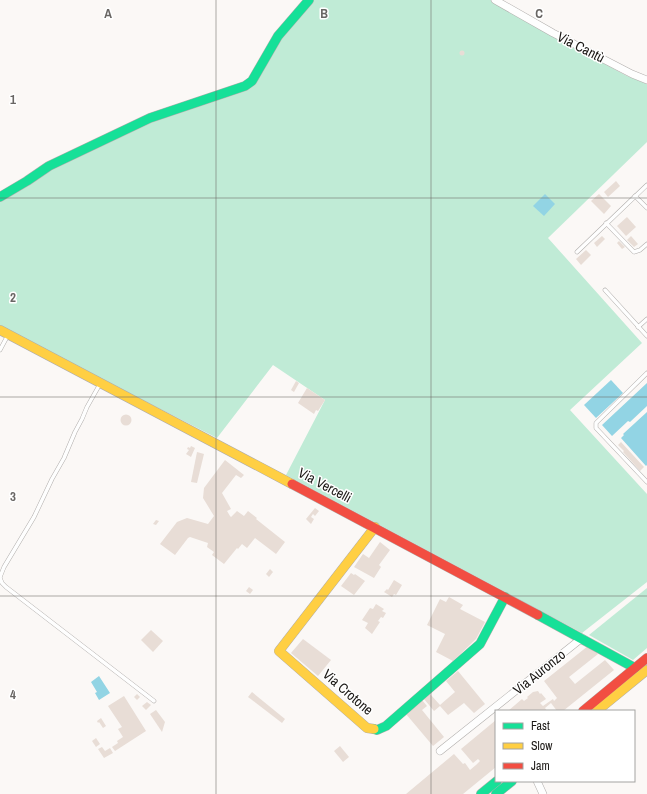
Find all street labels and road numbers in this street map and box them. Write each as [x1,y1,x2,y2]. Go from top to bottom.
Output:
street label: Via Cantù [554,27,608,67]
street label: Via Vercelli [295,463,355,507]
street label: Via Auronzo [509,645,569,699]
street label: Via Crotone [319,665,377,719]

